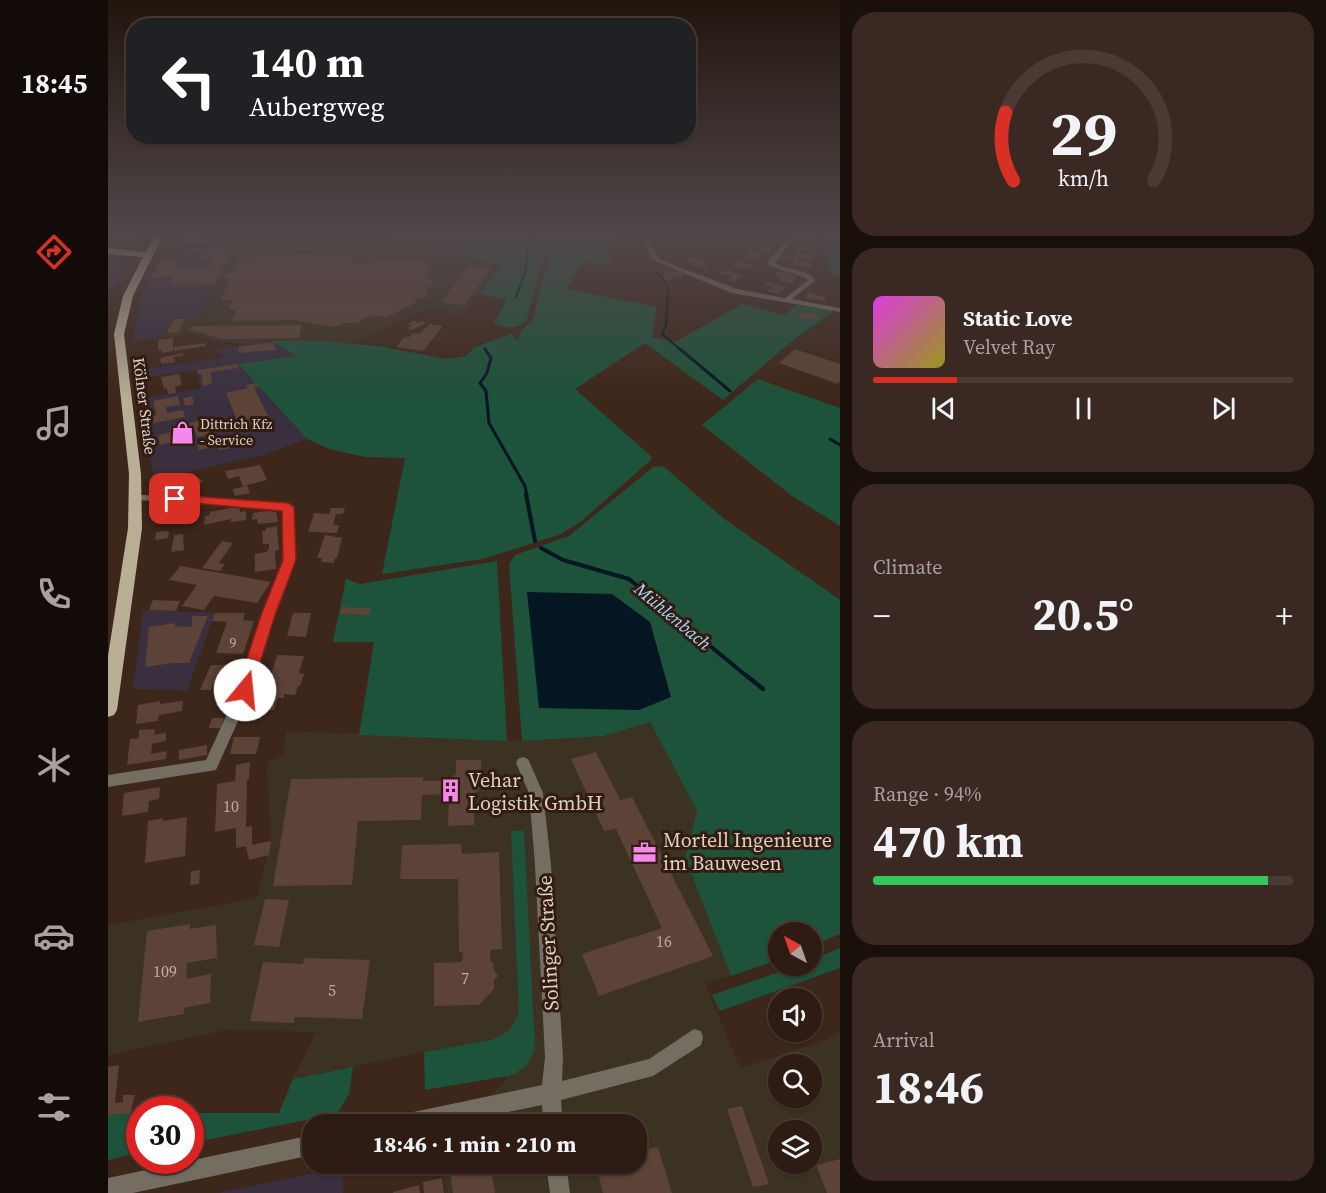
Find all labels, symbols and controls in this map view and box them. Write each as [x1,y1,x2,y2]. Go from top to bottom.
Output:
text: 140 m [249,33,364,91]
icon: left [150,42,228,120]
text: 18:45 [21,65,87,102]
text: Aubergweg [249,88,385,125]
text: 29 [1049,90,1117,176]
text: km/h [1057,164,1109,193]
icon: directions [33,231,75,273]
text: Static Love [963,303,1073,333]
text: Velvet Ray [963,333,1055,361]
street label: Kölner Straße [128,356,162,456]
icon: previous [927,392,960,425]
icon: pause [1067,392,1100,425]
icon: next [1207,392,1240,425]
icon: music [33,402,75,444]
place label: Dittrich Kfz - Service [200,414,273,450]
shop icon: Dittrich Kfz - Service [169,419,195,445]
pin [149,473,200,524]
icon: arrive [158,482,191,515]
text: Climate [873,553,942,581]
icon: phone [33,573,75,615]
water label: Mühlenbach [628,576,717,656]
text: 20.5° [1032,583,1134,645]
text: − [873,593,891,638]
text: + [1276,593,1293,638]
house number: 9 [230,633,237,653]
position arrow [213,658,277,722]
icon: climate [33,744,75,786]
place label: Vehar Logistik GmbH [468,766,603,817]
building icon: Vehar Logistik GmbH [437,778,463,804]
text: Range · 94% [873,780,982,808]
house number: 10 [223,795,239,817]
text: 470 km [873,810,1024,872]
place label: Mortell Ingenieure im Bauwesen [663,826,832,877]
office icon: Mortell Ingenieure im Bauwesen [632,839,658,865]
street label: Solinger Straße [530,875,566,1011]
icon: car [33,915,75,957]
north arrow [768,922,822,976]
map controls [768,922,822,1174]
house number: 16 [656,930,672,952]
house number: 109 [153,960,177,982]
house number: 7 [461,967,469,989]
house number: 5 [328,979,336,1001]
button: sound [768,988,822,1042]
text: Arrival [873,1026,935,1054]
button: search [768,1054,822,1108]
text: 18:46 [873,1056,984,1118]
icon: filters [33,1086,75,1128]
speed limit sign: 30 [126,1096,204,1174]
button: layers [768,1120,822,1174]
text: 18:46 · 1 min · 210 m [373,1129,576,1159]

